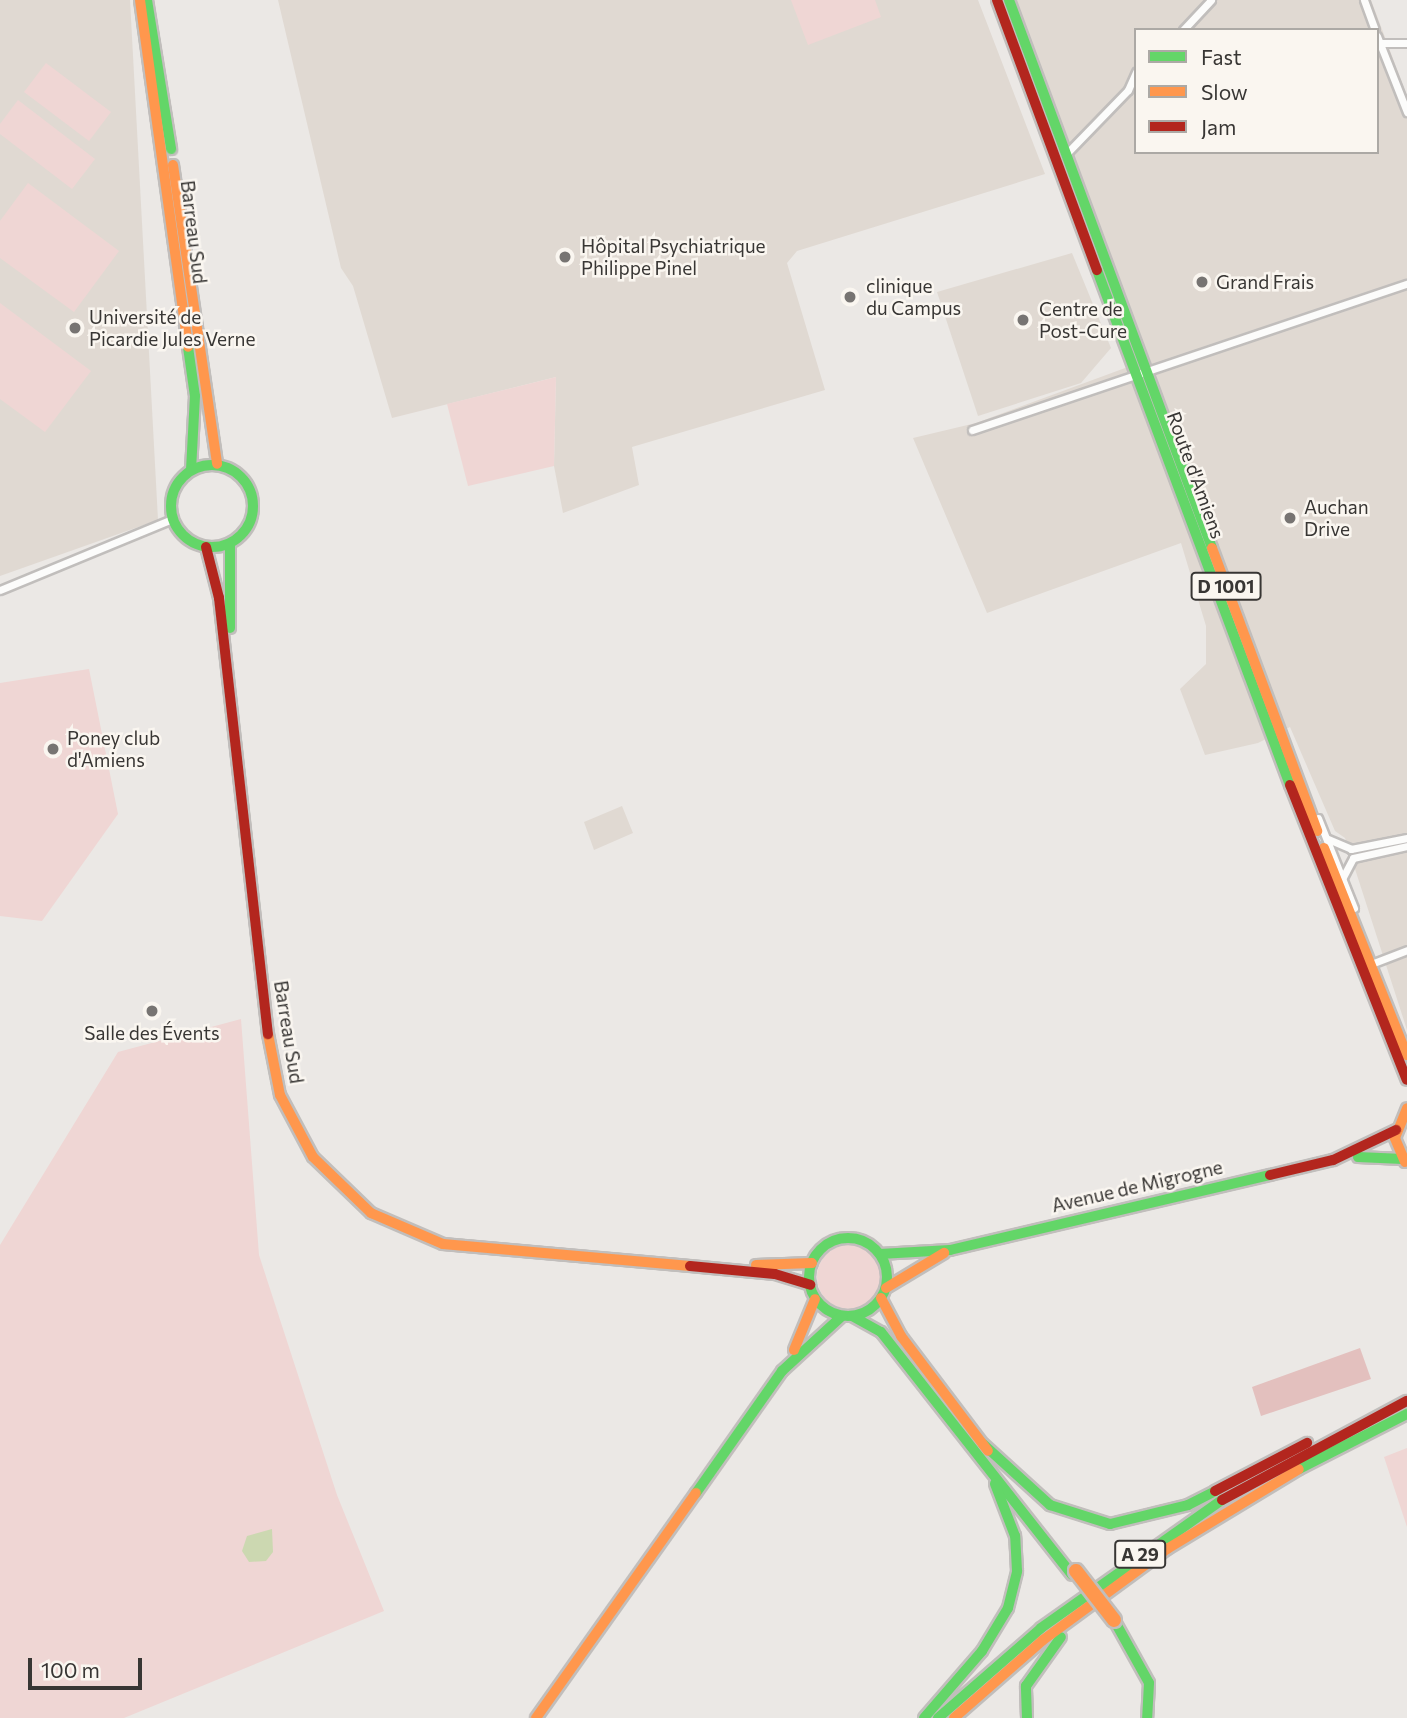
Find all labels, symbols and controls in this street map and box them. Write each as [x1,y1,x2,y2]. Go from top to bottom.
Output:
legend [1134,28,1379,154]
text: Fast [1201,44,1242,69]
text: Slow [1201,79,1248,104]
text: Jam [1201,114,1236,139]
street label: Barreau Sud [176,179,212,285]
place label: Hôpital Psychiatrique Philippe Pinel [581,235,766,279]
marker: Hôpital Psychiatrique Philippe Pinel [555,247,575,267]
place label: Grand Frais [1216,271,1314,293]
marker: Grand Frais [1194,274,1210,290]
place label: clinique du Campus [866,275,961,319]
marker: clinique du Campus [840,287,860,307]
place label: Centre de Post-Cure [1039,298,1127,342]
place label: Université de Picardie Jules Verne [89,306,255,350]
marker: Centre de Post-Cure [1013,310,1033,330]
marker: Université de Picardie Jules Verne [67,320,83,336]
street label: Route d'Amiens [1162,408,1230,542]
place label: Auchan Drive [1304,496,1369,540]
marker: Auchan Drive [1282,510,1298,526]
road number: D 1001 [1189,572,1263,600]
place label: Poney club d'Amiens [67,727,160,771]
marker: Poney club d'Amiens [45,741,61,757]
street label: Barreau Sud [270,979,308,1085]
marker: Salle des Évents [144,1003,160,1019]
place label: Salle des Évents [84,1022,220,1044]
street label: Avenue de Migrogne [1049,1155,1225,1217]
road number: A 29 [1114,1540,1166,1568]
scale bar [32,1644,145,1688]
text: 100 m [41,1657,100,1682]

